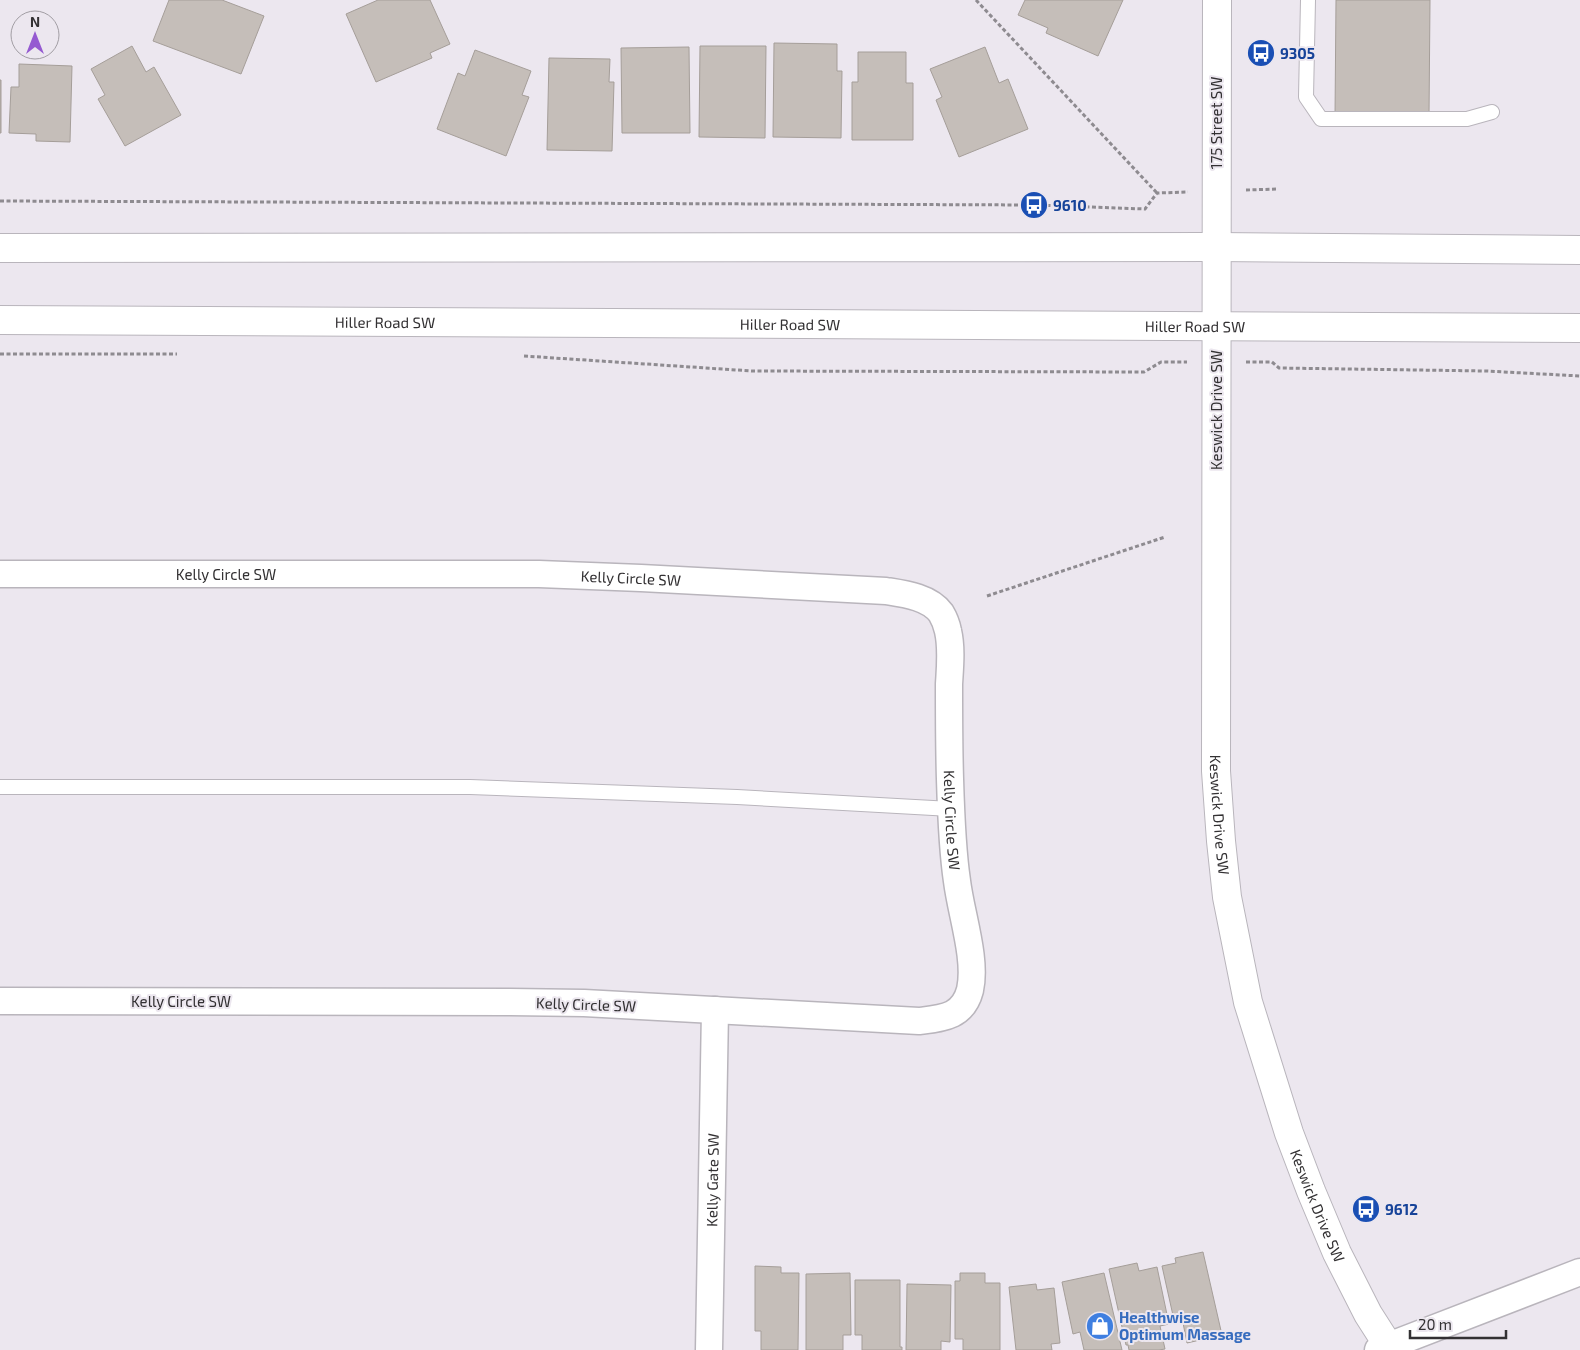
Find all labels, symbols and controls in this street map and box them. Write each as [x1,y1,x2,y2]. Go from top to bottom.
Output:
north arrow [10,10,60,60]
text: N [30,13,40,30]
bus stop icon: 9305 [1246,38,1276,68]
place label: 9305 [1280,44,1315,62]
street label: 175 Street SW [1207,77,1225,169]
bus stop icon: 9610 [1019,190,1049,220]
place label: 9610 [1053,196,1087,214]
street label: Hiller Road SW [335,313,435,331]
street label: Hiller Road SW [740,315,840,333]
street label: Hiller Road SW [1145,317,1245,335]
street label: Keswick Drive SW [1207,350,1225,470]
street label: Kelly Circle SW [176,565,276,583]
street label: Kelly Circle SW [580,567,682,589]
street label: Keswick Drive SW [1207,755,1234,876]
street label: Kelly Circle SW [941,770,964,871]
street label: Kelly Circle SW [131,992,231,1010]
street label: Kelly Circle SW [536,993,636,1015]
street label: Kelly Gate SW [702,1133,722,1227]
street label: Keswick Drive SW [1287,1147,1349,1265]
bus stop icon: 9612 [1351,1194,1381,1224]
place label: 9612 [1385,1200,1418,1218]
place label: Healthwise Optimum Massage [1119,1308,1251,1343]
scale bar [1410,1308,1506,1340]
shop icon: Healthwise Optimum Massage [1085,1311,1115,1341]
text: 20 m [1418,1315,1452,1333]

